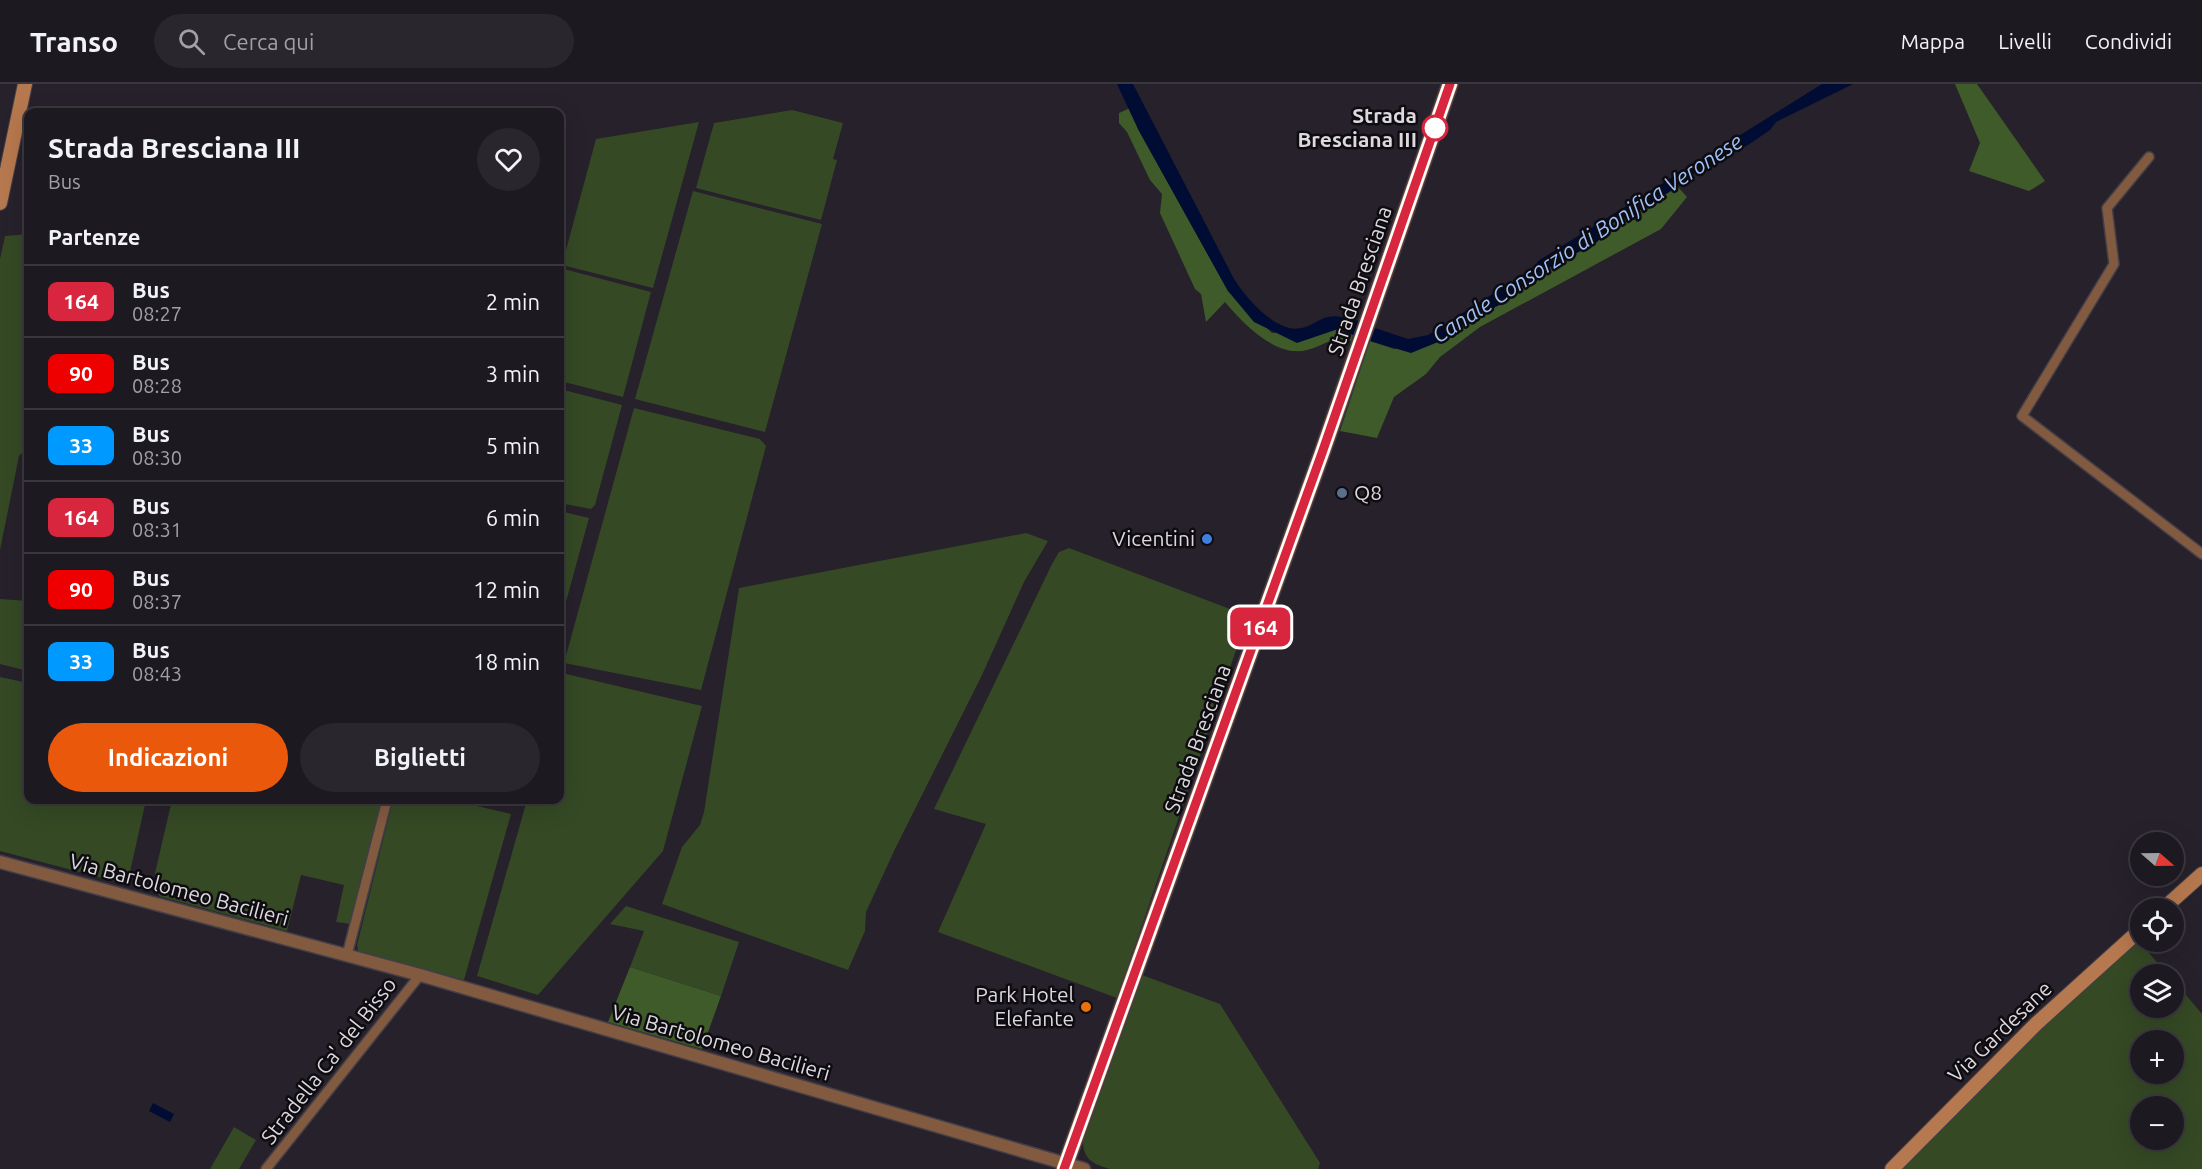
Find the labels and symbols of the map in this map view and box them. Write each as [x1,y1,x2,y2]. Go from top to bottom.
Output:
place label: Strada Bresciana III [1297,103,1417,151]
marker: Strada Bresciana III [1422,115,1448,141]
water label: Canale Consorzio di Bonifica Veronese [1427,128,1747,348]
street label: Strada Bresciana [1322,203,1396,358]
place label: Q8 [1354,480,1382,504]
marker: Q8 [1335,486,1349,500]
place label: Vicentini [1112,526,1195,550]
marker: Vicentini [1200,532,1214,546]
line badge: 164 [1226,608,1294,646]
street label: Strada Bresciana [1159,661,1235,816]
north arrow [2130,832,2184,886]
street label: Via Bartolomeo Bacilieri [67,848,292,930]
street label: Stradella Ca' del Bisso [256,972,401,1149]
street label: Via Gardesane [1943,976,2056,1087]
place label: Park Hotel Elefante [975,982,1074,1030]
street label: Via Bartolomeo Bacilieri [609,999,833,1085]
marker: Park Hotel Elefante [1079,1000,1093,1014]

